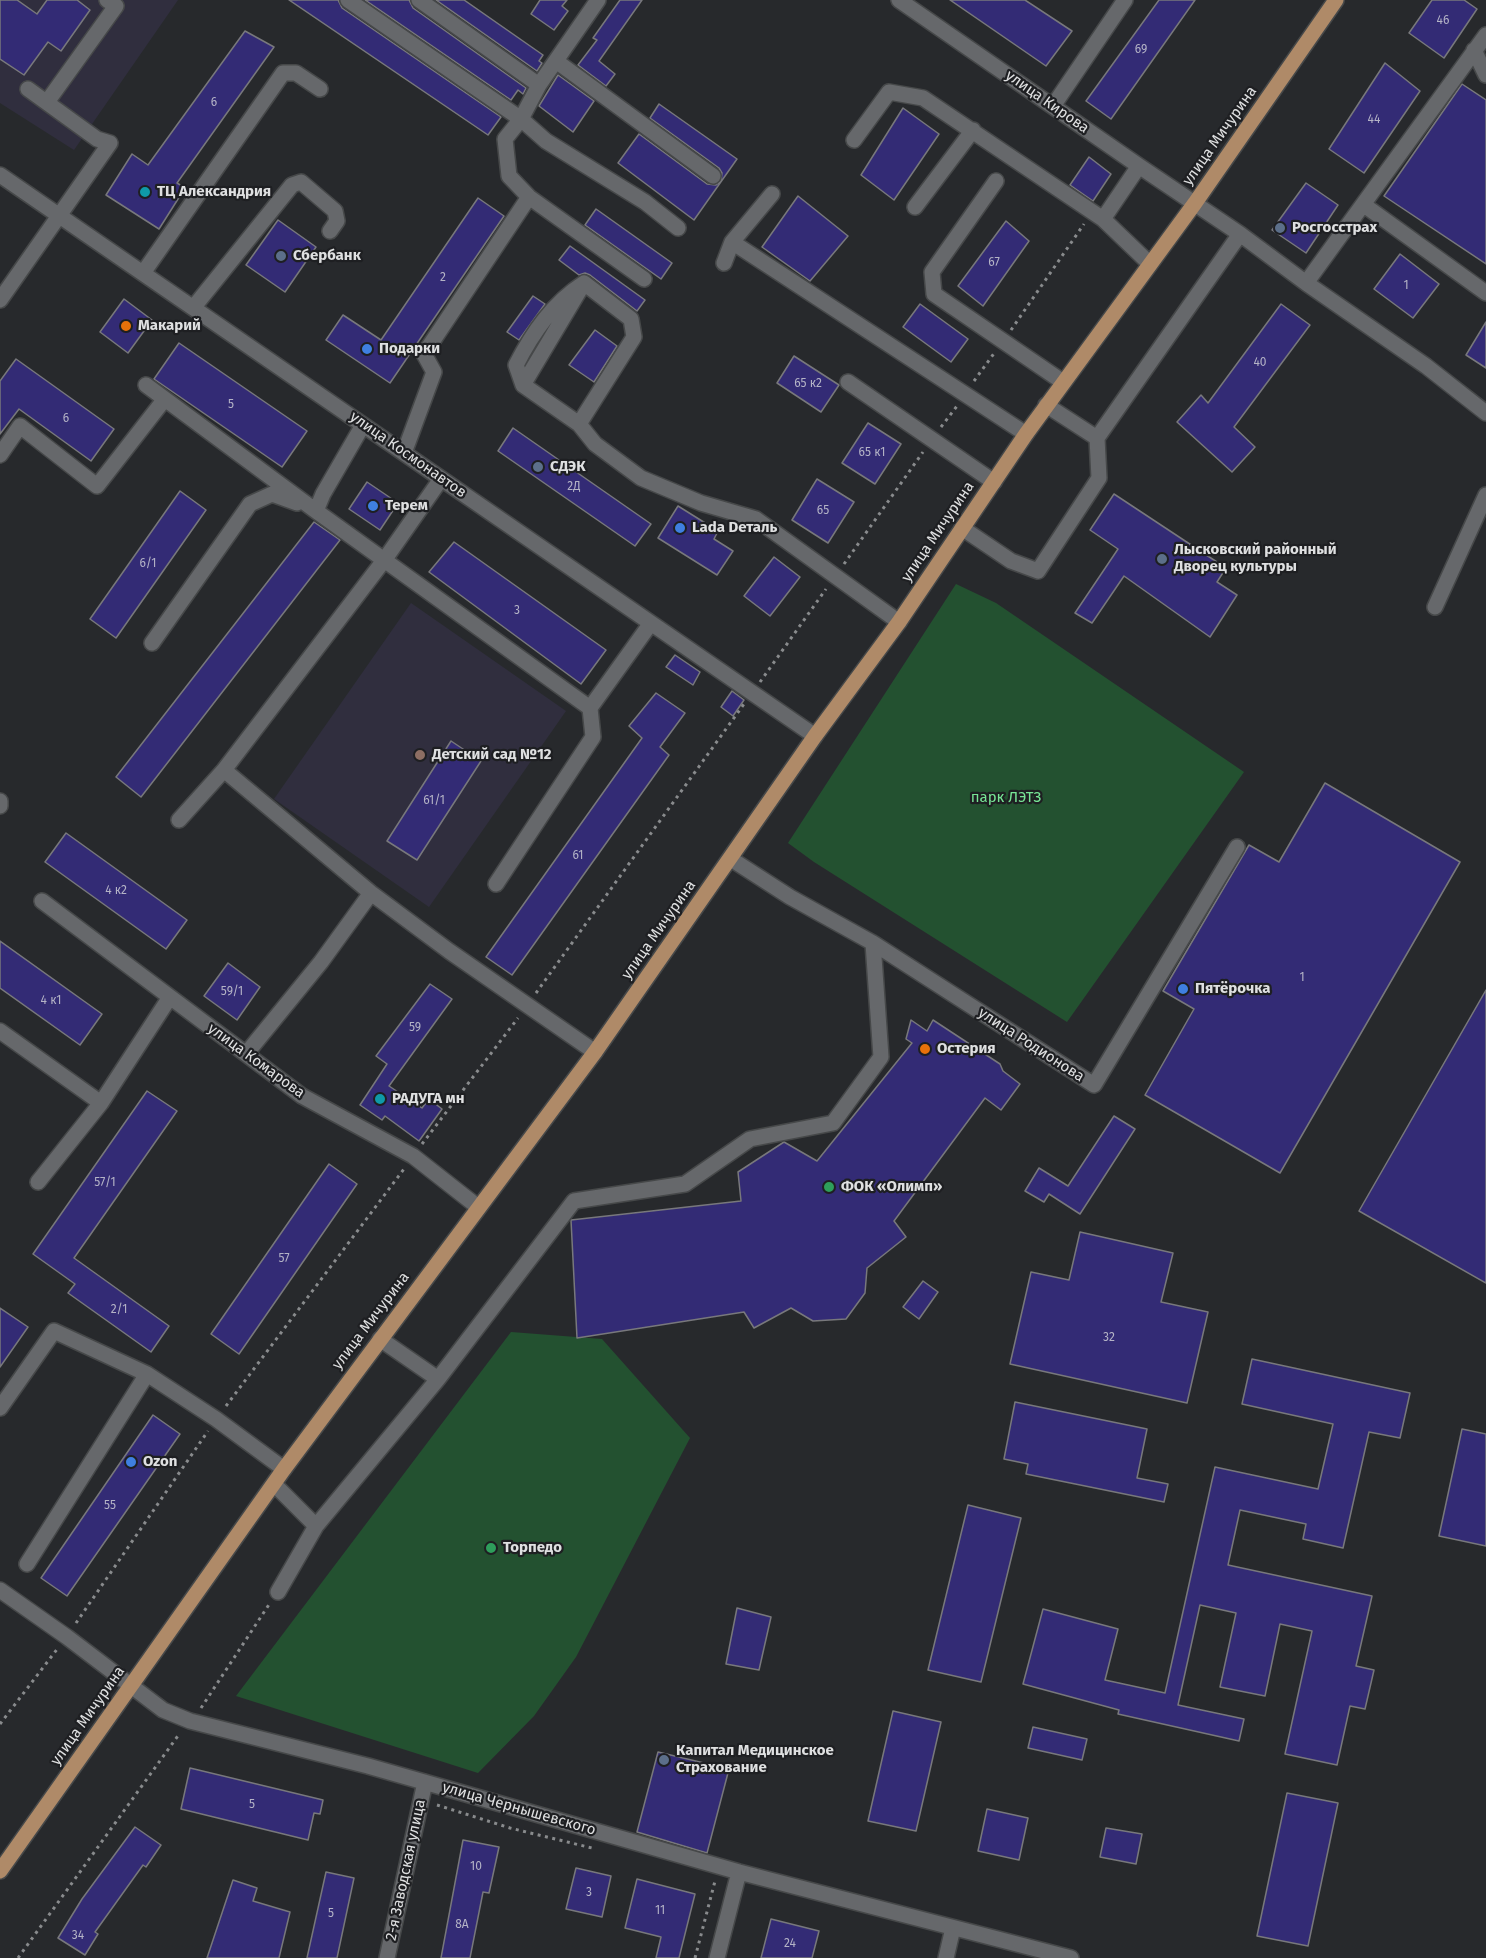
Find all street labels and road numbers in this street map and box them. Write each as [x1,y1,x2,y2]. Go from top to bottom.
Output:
street label: улица Кирова [1002,67,1092,137]
street label: улица Мичурина [1179,83,1261,189]
street label: улица Космонавтов [346,408,470,502]
street label: улица Мичурина [898,478,978,586]
street label: улица Мичурина [618,877,700,983]
street label: улица Родионова [975,1004,1087,1086]
street label: улица Комарова [204,1020,308,1102]
street label: улица Мичурина [329,1269,413,1373]
street label: улица Мичурина [47,1663,129,1769]
street label: улица Чернышевского [440,1778,598,1840]
street label: 2-я Заводская улица [382,1798,430,1942]

